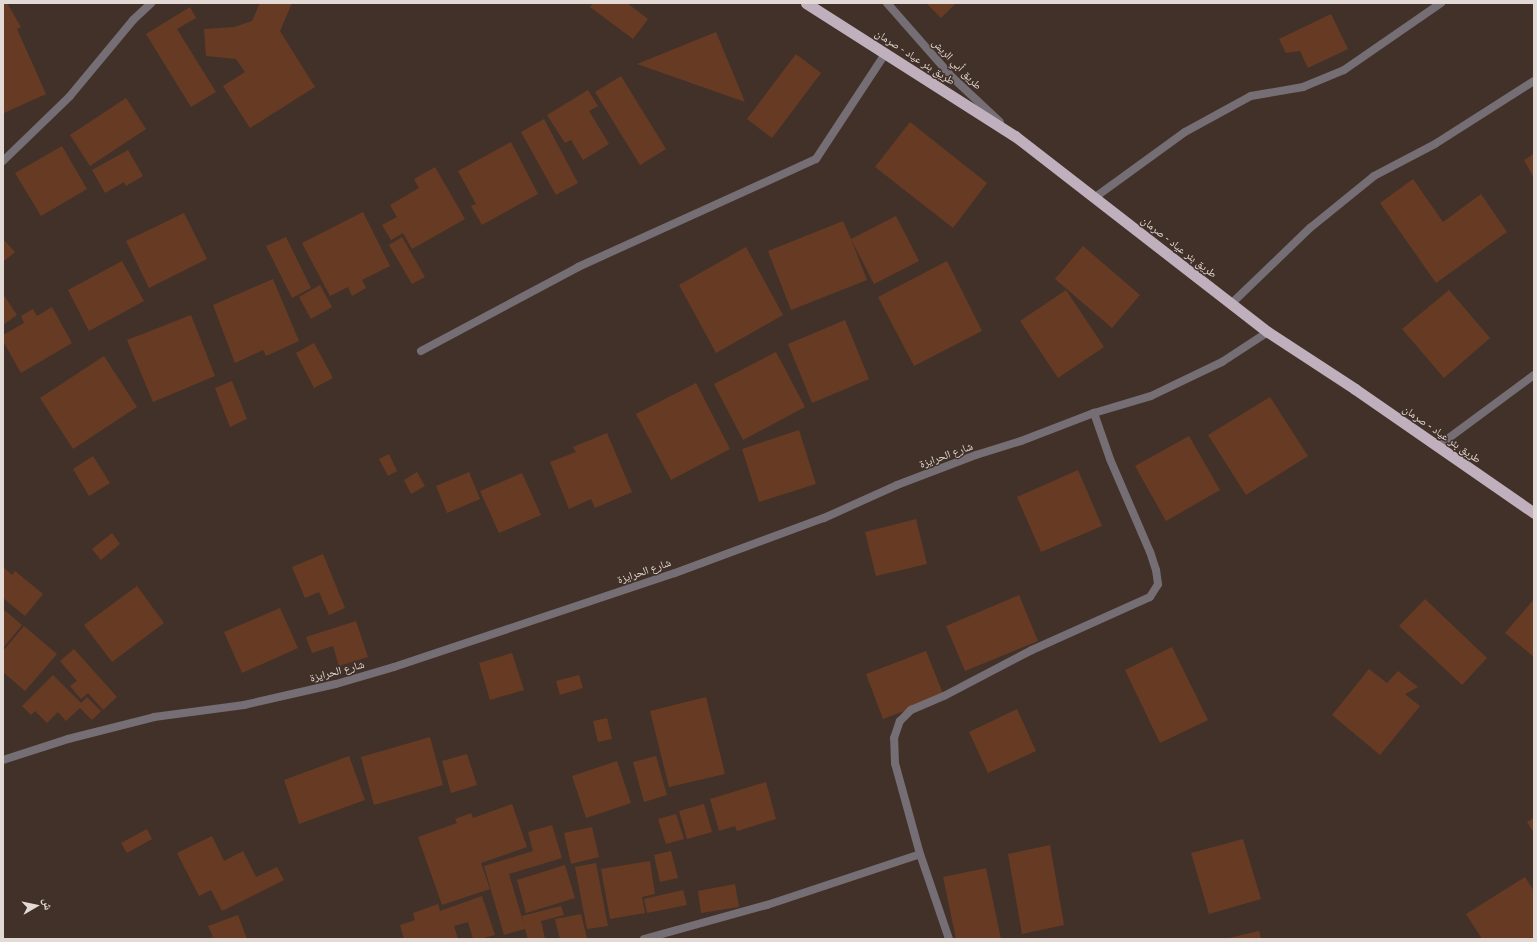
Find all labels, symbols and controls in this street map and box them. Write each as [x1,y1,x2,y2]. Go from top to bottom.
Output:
street label: طريق بئر عياد - صرمان [873,26,957,88]
street label: طريق أبي الريش [929,36,985,92]
street label: طريق بئر عياد - صرمان [1139,213,1219,281]
street label: طريق بئر عياد - صرمان [1400,402,1484,466]
street label: شارع الحرايزة [918,439,974,471]
street label: شارع الحرايزة [615,556,673,586]
street label: شارع الحرايزة [308,657,366,685]
north arrow [16,886,56,926]
text: ش [40,897,57,911]

